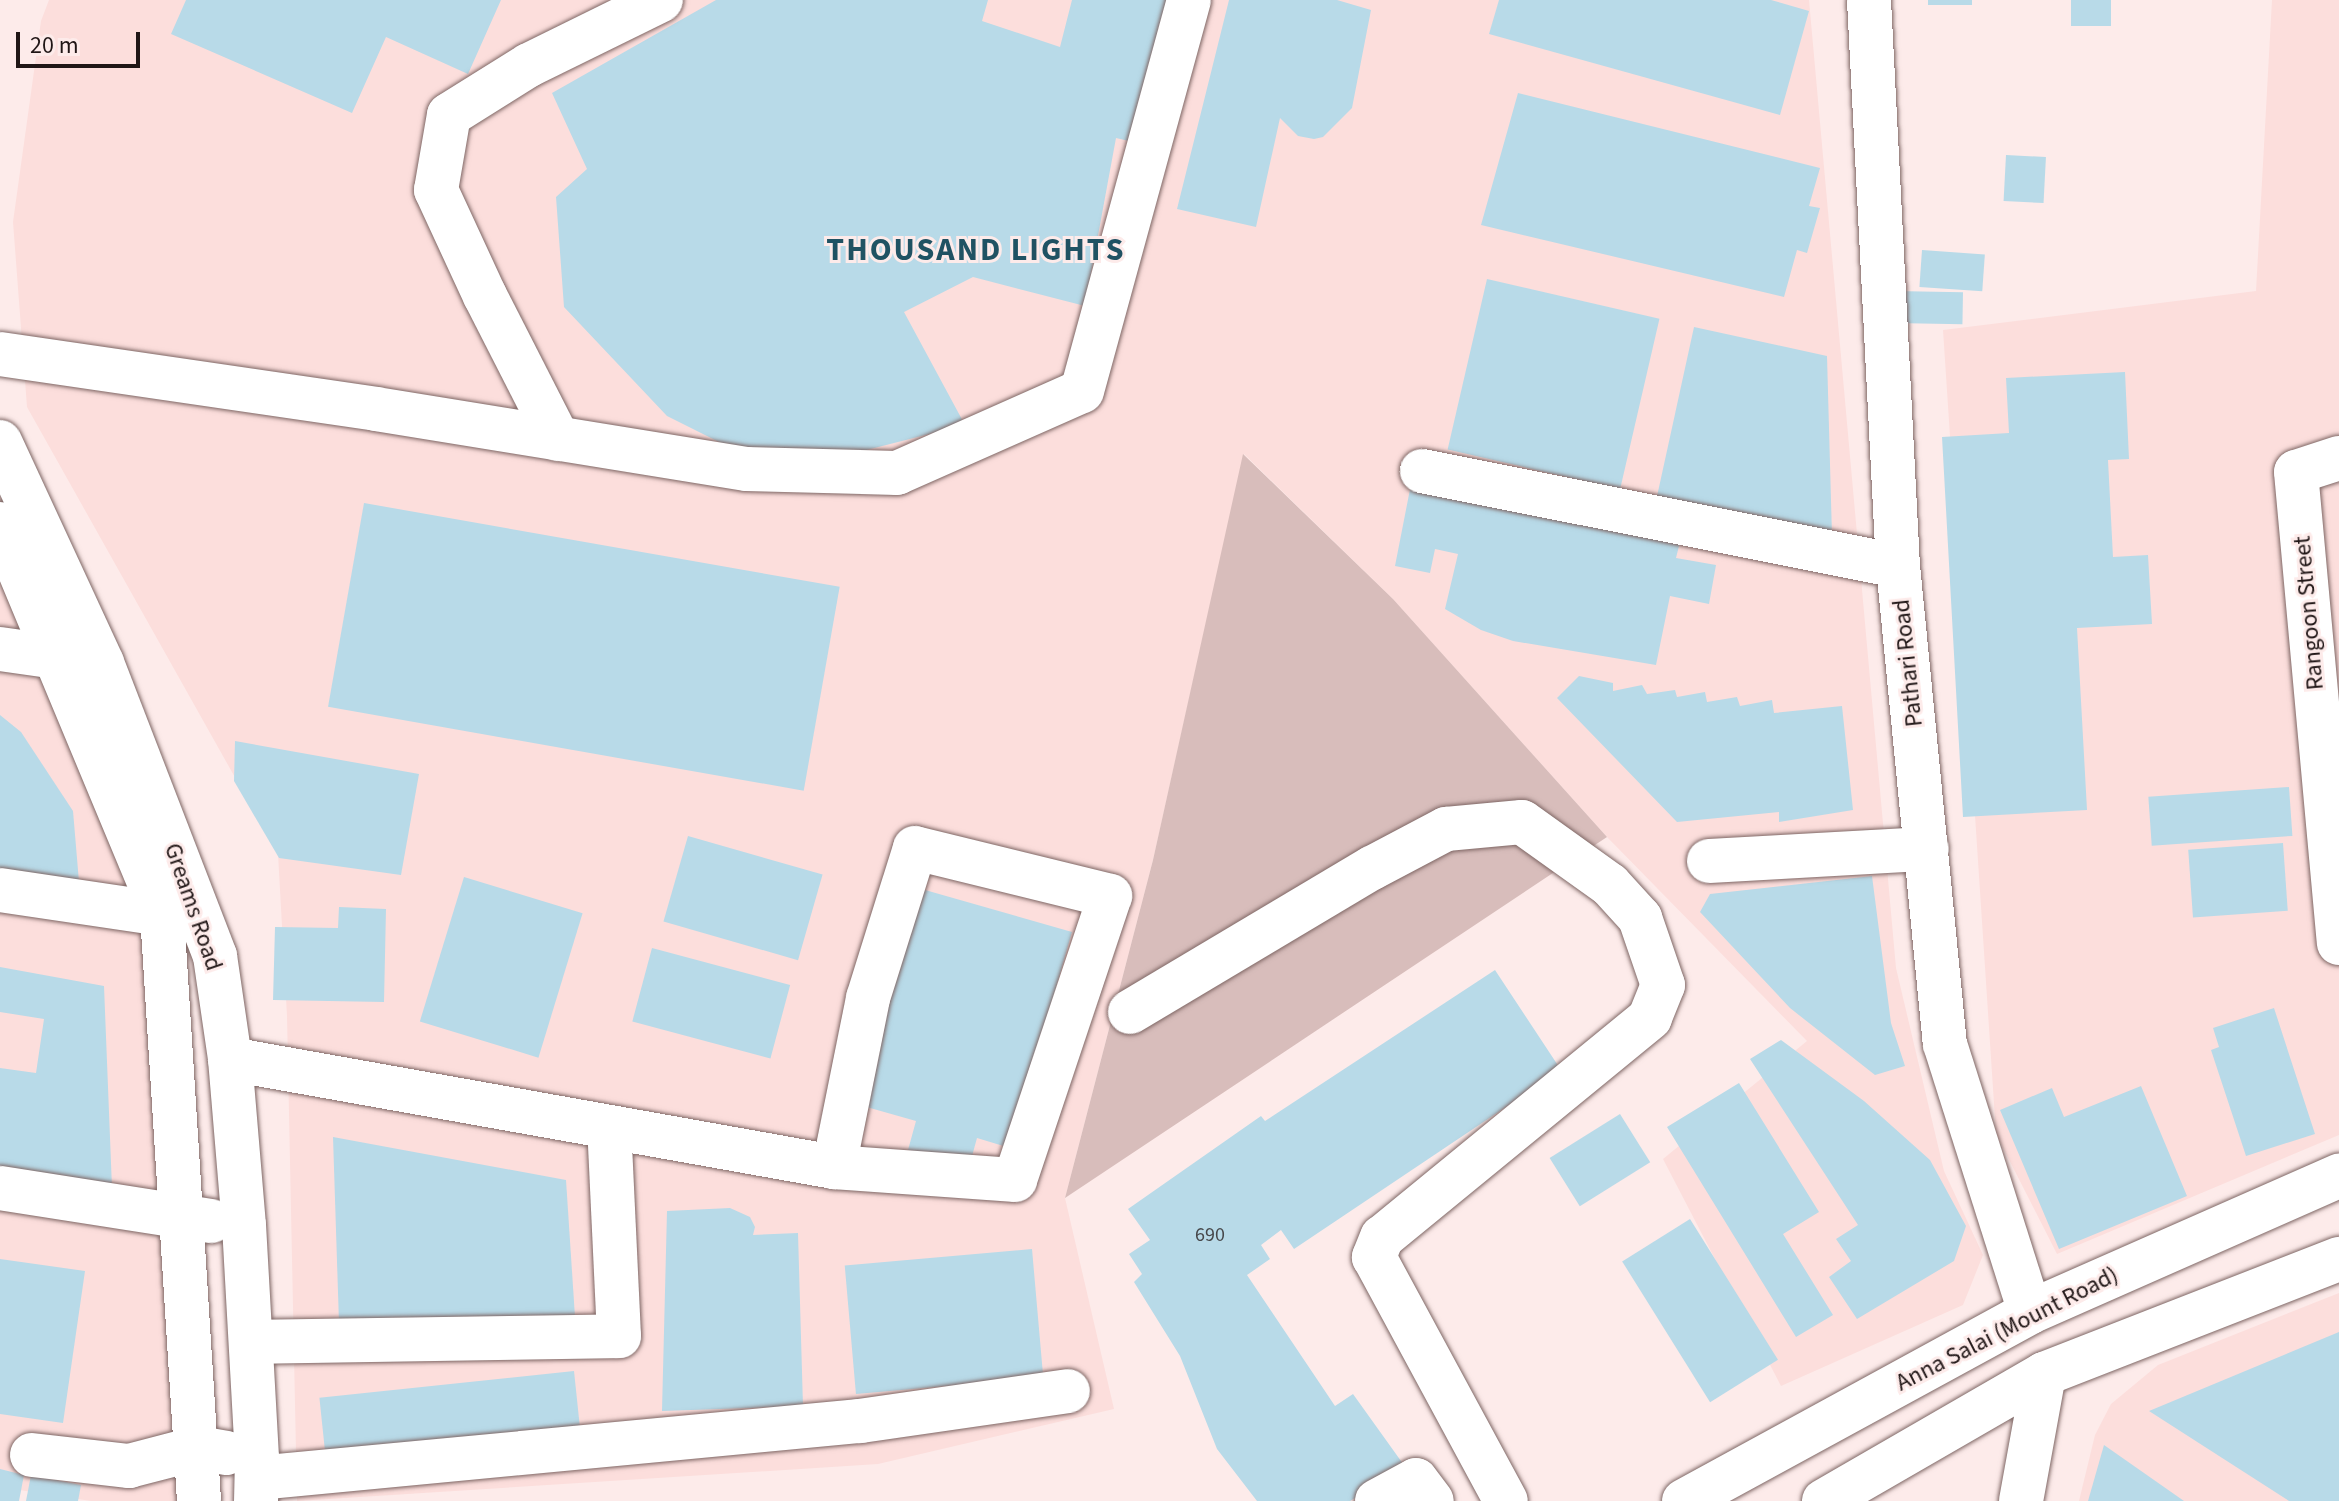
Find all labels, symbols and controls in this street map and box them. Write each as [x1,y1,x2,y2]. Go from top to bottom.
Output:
scale bar [20,16,144,66]
text: 20 m [30,28,79,63]
district label: THOUSAND LIGHTS [826,231,1126,269]
street label: Rangoon Street [2288,535,2330,691]
street label: Pathari Road [1887,598,1929,728]
street label: Greams Road [158,840,228,974]
house number: 690 [1195,1223,1225,1247]
street label: Anna Salai (Mount Road) [1891,1260,2123,1398]

